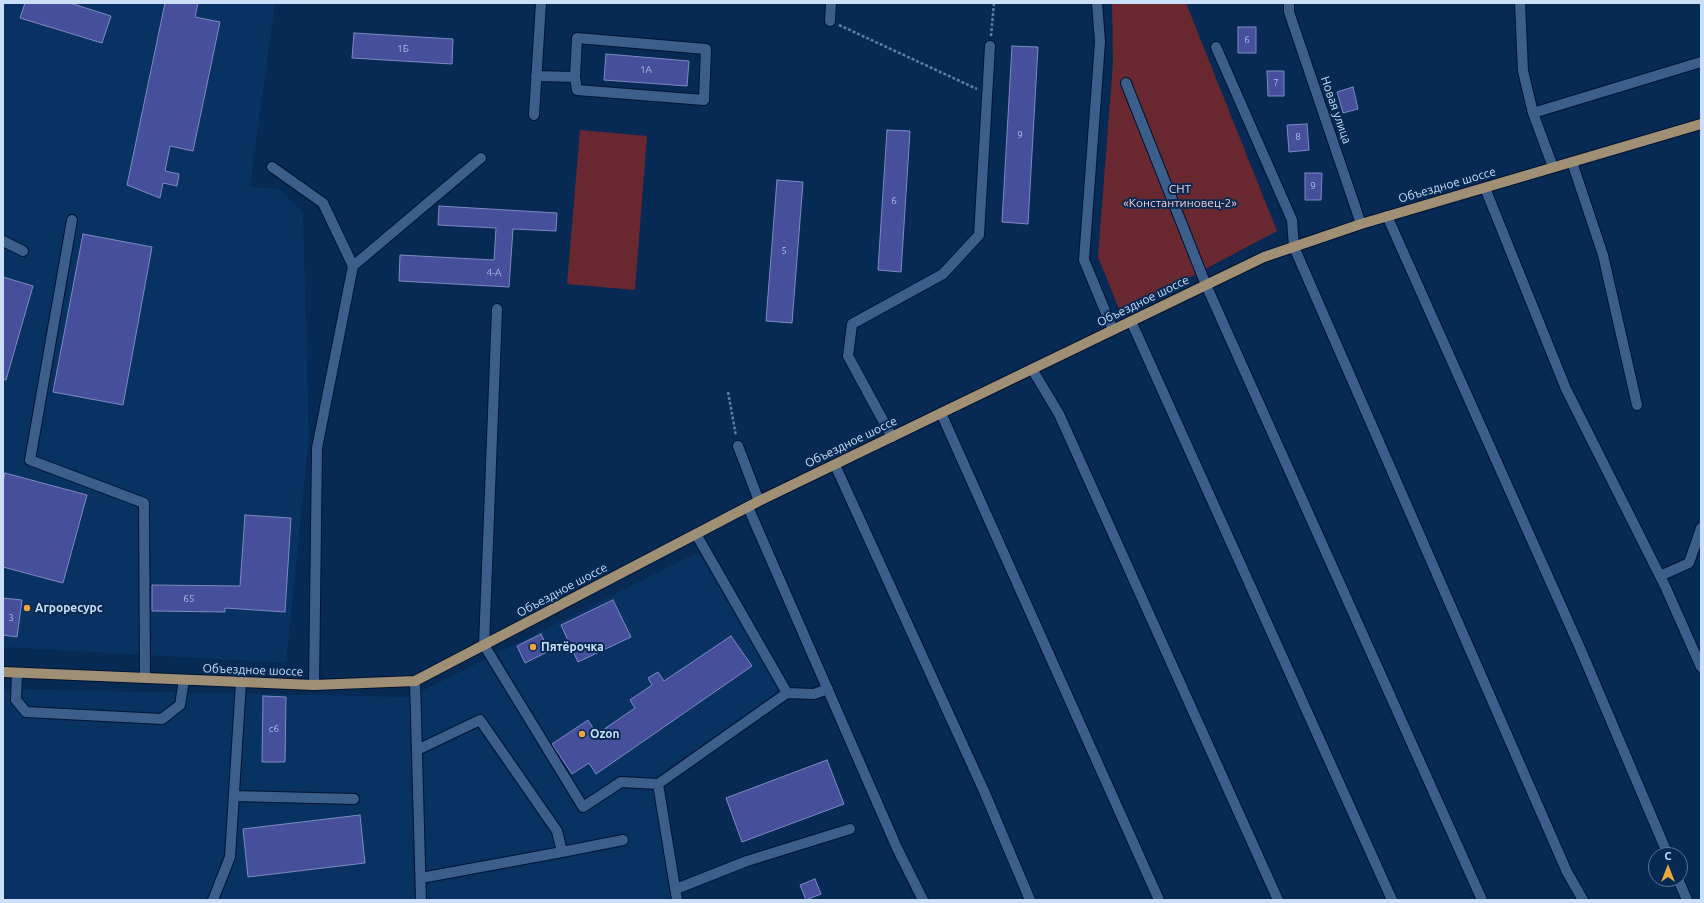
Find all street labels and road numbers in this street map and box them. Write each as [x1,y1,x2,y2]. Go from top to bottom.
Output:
street label: Новая улица [1318,74,1354,146]
street label: Объездное шоссе [1397,164,1497,206]
street label: Объездное шоссе [1095,272,1191,330]
street label: Объездное шоссе [803,413,899,471]
street label: Объездное шоссе [514,560,610,620]
street label: Объездное шоссе [202,661,304,679]

